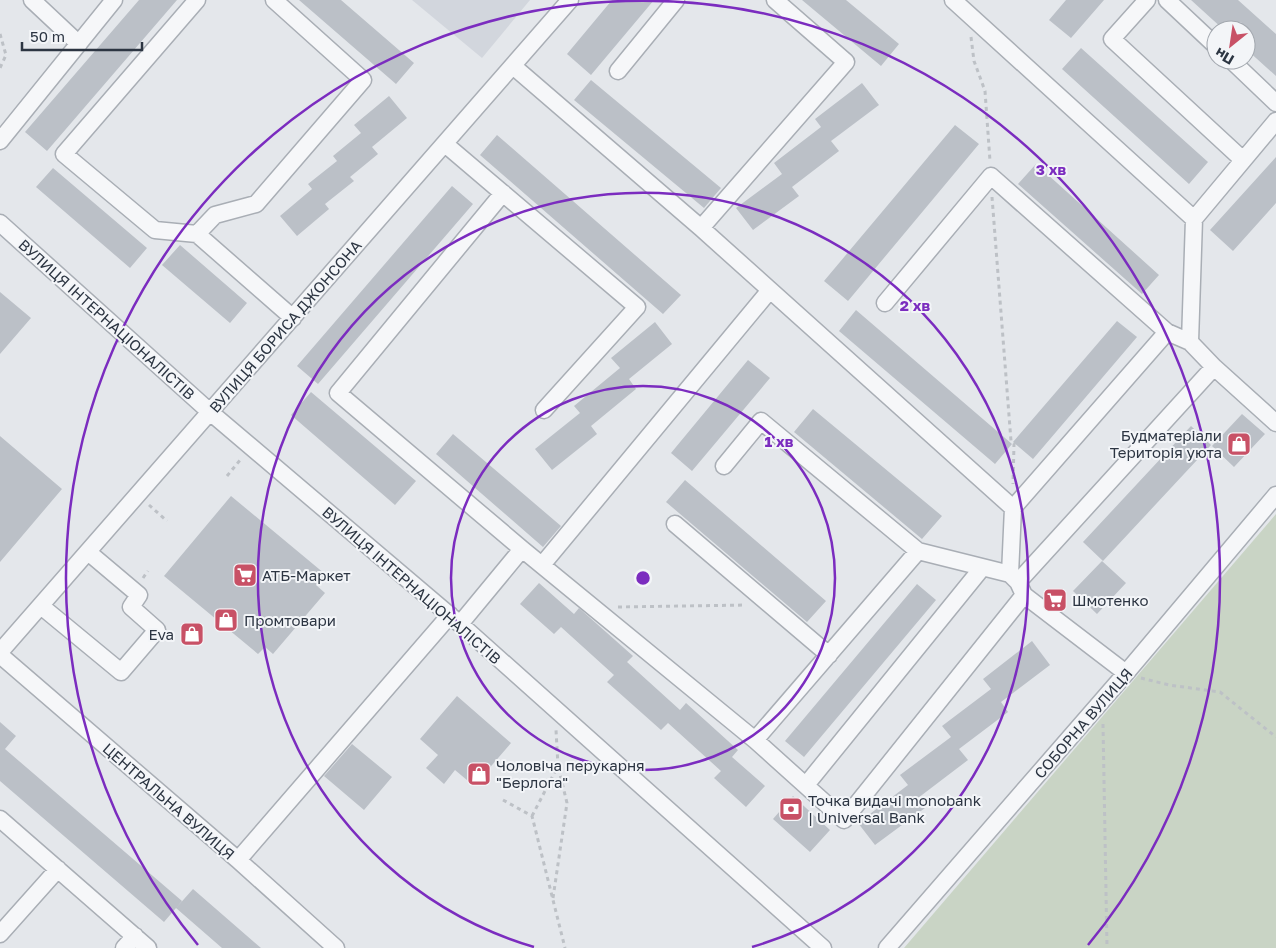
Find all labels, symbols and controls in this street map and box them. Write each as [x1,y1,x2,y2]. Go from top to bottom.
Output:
scale bar [22,20,142,52]
north arrow [1206,20,1256,70]
text: 50 m [30,27,65,45]
text: Пн [1212,45,1237,69]
text: 3 хв [1036,160,1066,178]
street label: ВУЛИЦЯ ІНТЕРНАЦІОНАЛІСТІВ [15,235,199,403]
street label: ВУЛИЦЯ БОРИСА ДЖОНСОНА [205,236,365,416]
text: 2 хв [900,296,930,314]
place label: Будматеріали Територія уюта [1110,426,1222,461]
shop icon: Будматеріали Територія уюта [1226,431,1252,457]
text: 1 хв [765,432,794,450]
street label: ВУЛИЦЯ ІНТЕРНАЦІОНАЛІСТІВ [319,503,505,667]
supermarket icon: АТБ-Маркет [232,562,258,588]
place label: АТБ-Маркет [262,566,351,584]
centre of rings [634,569,652,587]
supermarket icon: Шмотенко [1042,587,1068,613]
place label: Шмотенко [1072,591,1149,609]
shop icon: Промтовари [213,607,239,633]
place label: Промтовари [244,611,336,629]
shop icon: Eva [179,621,205,647]
place label: Eva [149,625,174,643]
street label: СОБОРНА ВУЛИЦЯ [1030,664,1136,782]
street label: ЦЕНТРАЛЬНА ВУЛИЦЯ [99,739,239,863]
place label: Чоловіча перукарня "Берлога" [496,756,645,791]
shop icon: Чоловіча перукарня "Берлога" [466,761,492,787]
place label: Точка видачі monobank | Universal Bank [808,791,982,826]
bank icon: Точка видачі monobank | Universal Bank [778,796,804,822]

